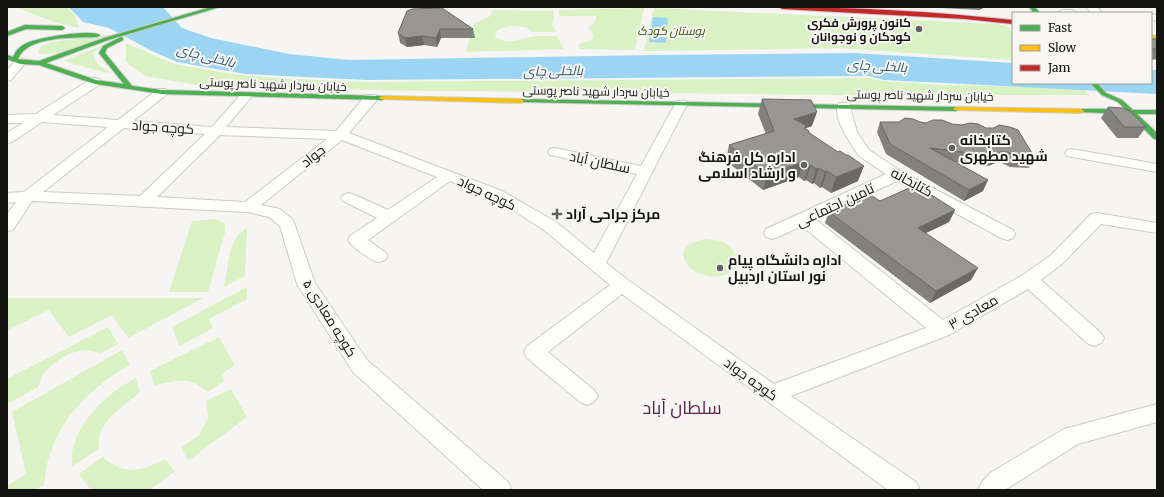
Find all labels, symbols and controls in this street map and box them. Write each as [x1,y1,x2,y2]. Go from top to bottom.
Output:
legend [1012,12,1152,84]
place label: کانون پرورش فکری کودکان و نوجوانان [807,15,911,45]
text: Fast [1048,20,1072,35]
park label: بوستان کودک [637,23,705,38]
marker: کانون پرورش فکری کودکان و نوجوانان [914,24,924,34]
text: Slow [1048,40,1077,55]
water label: بالخلی چای [175,41,239,72]
water label: بالخلی چای [847,56,909,76]
text: Jam [1047,60,1071,75]
water label: بالخلی چای [523,62,585,80]
street label: خیابان سردار شهید ناصر پوستی [199,74,347,96]
street label: خیابان سردار شهید ناصر پوستی [522,82,670,102]
street label: خیابان سردار شهید ناصر پوستی [846,86,994,106]
street label: کوچه جواد [131,116,195,139]
place label: کتابخانه شهید مطهری [960,131,1048,165]
street label: جواد [297,141,329,171]
marker: کتابخانه شهید مطهری [947,143,957,153]
street label: سلطان آباد [568,147,632,177]
place label: اداره کل فرهنگ و ارشاد اسلامی [698,148,796,182]
marker: اداره کل فرهنگ و ارشاد اسلامی [799,160,809,170]
street label: کتابخانه [888,163,936,201]
street label: کوچه جواد [454,172,519,215]
street label: تامین اجتماعی [793,179,877,231]
place label: مرکز جراحی آراد [566,205,660,223]
marker: مرکز جراحی آراد [551,208,563,220]
place label: اداره دانشگاه پیام نور استان اردبیل [728,251,842,285]
marker: اداره دانشگاه پیام نور استان اردبیل [715,263,725,273]
street label: کوچه معادی ۵ [298,276,361,361]
street label: معادی ۳ [945,291,1001,333]
street label: کوچه جواد [720,353,782,405]
district label: سلطان آباد [642,396,722,419]

